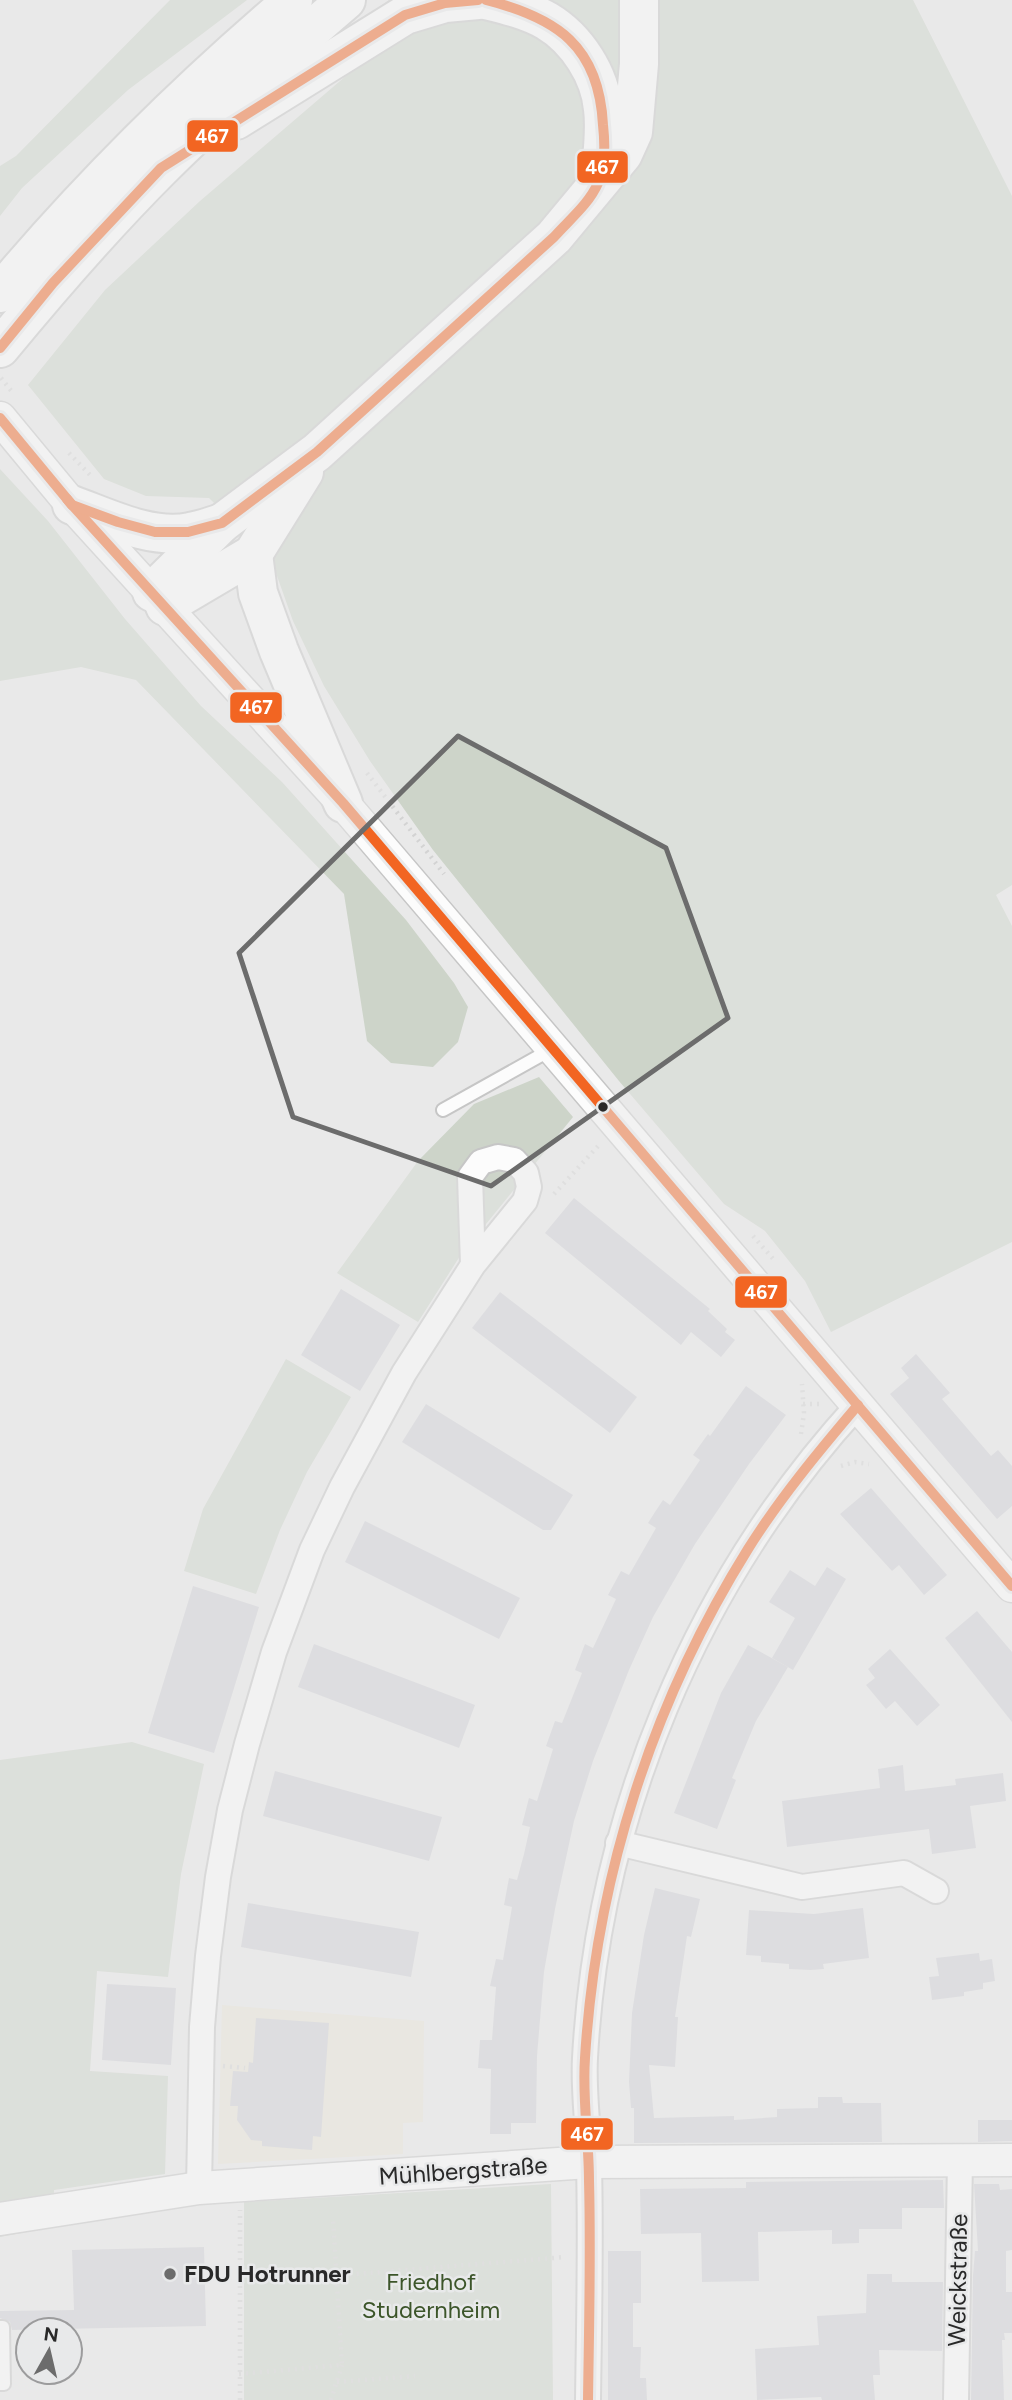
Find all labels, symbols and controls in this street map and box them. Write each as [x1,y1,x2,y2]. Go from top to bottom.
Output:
line badge: 467 [186,119,239,153]
text: 467 [195,125,229,148]
line badge: 467 [576,150,629,184]
text: 467 [585,156,619,179]
line badge: 467 [229,691,283,724]
text: 467 [239,696,273,719]
unlabelled marker [596,1100,610,1114]
line badge: 467 [734,1275,788,1309]
text: 467 [744,1281,778,1304]
line badge: 467 [560,2117,614,2151]
text: 467 [570,2123,604,2146]
street label: Mühlbergstraße [378,2150,548,2191]
street label: Weickstraße [942,2213,973,2347]
place label: FDU Hotrunner [184,2259,351,2288]
marker: FDU Hotrunner [162,2266,178,2282]
park label: Friedhof Studernheim [362,2267,500,2324]
north arrow [14,2316,84,2386]
text: N [42,2322,60,2347]

